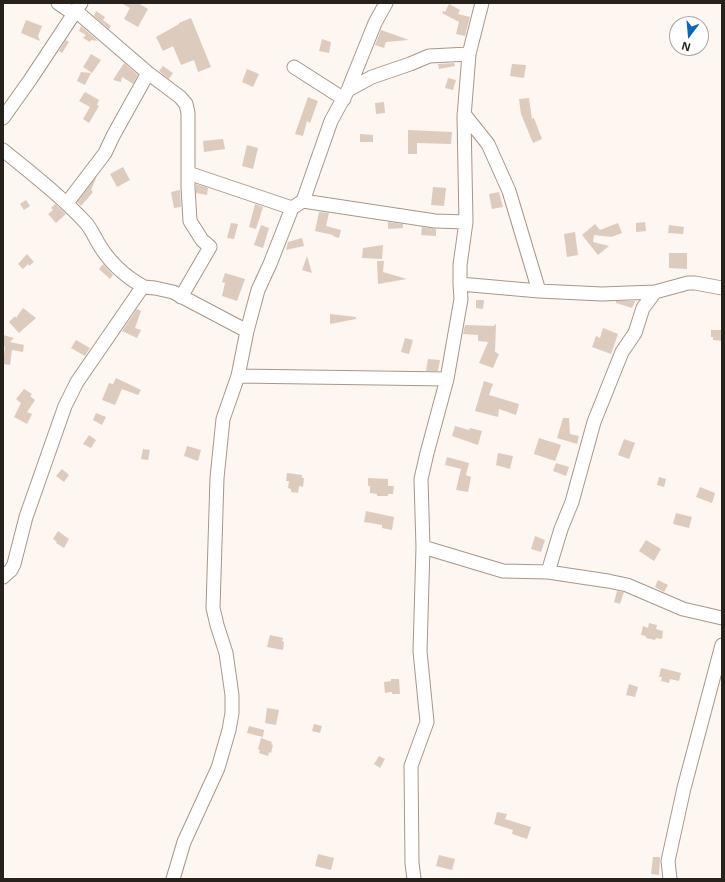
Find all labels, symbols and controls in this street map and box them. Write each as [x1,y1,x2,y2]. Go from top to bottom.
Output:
north arrow [669,16,709,56]
text: N [679,39,692,56]

